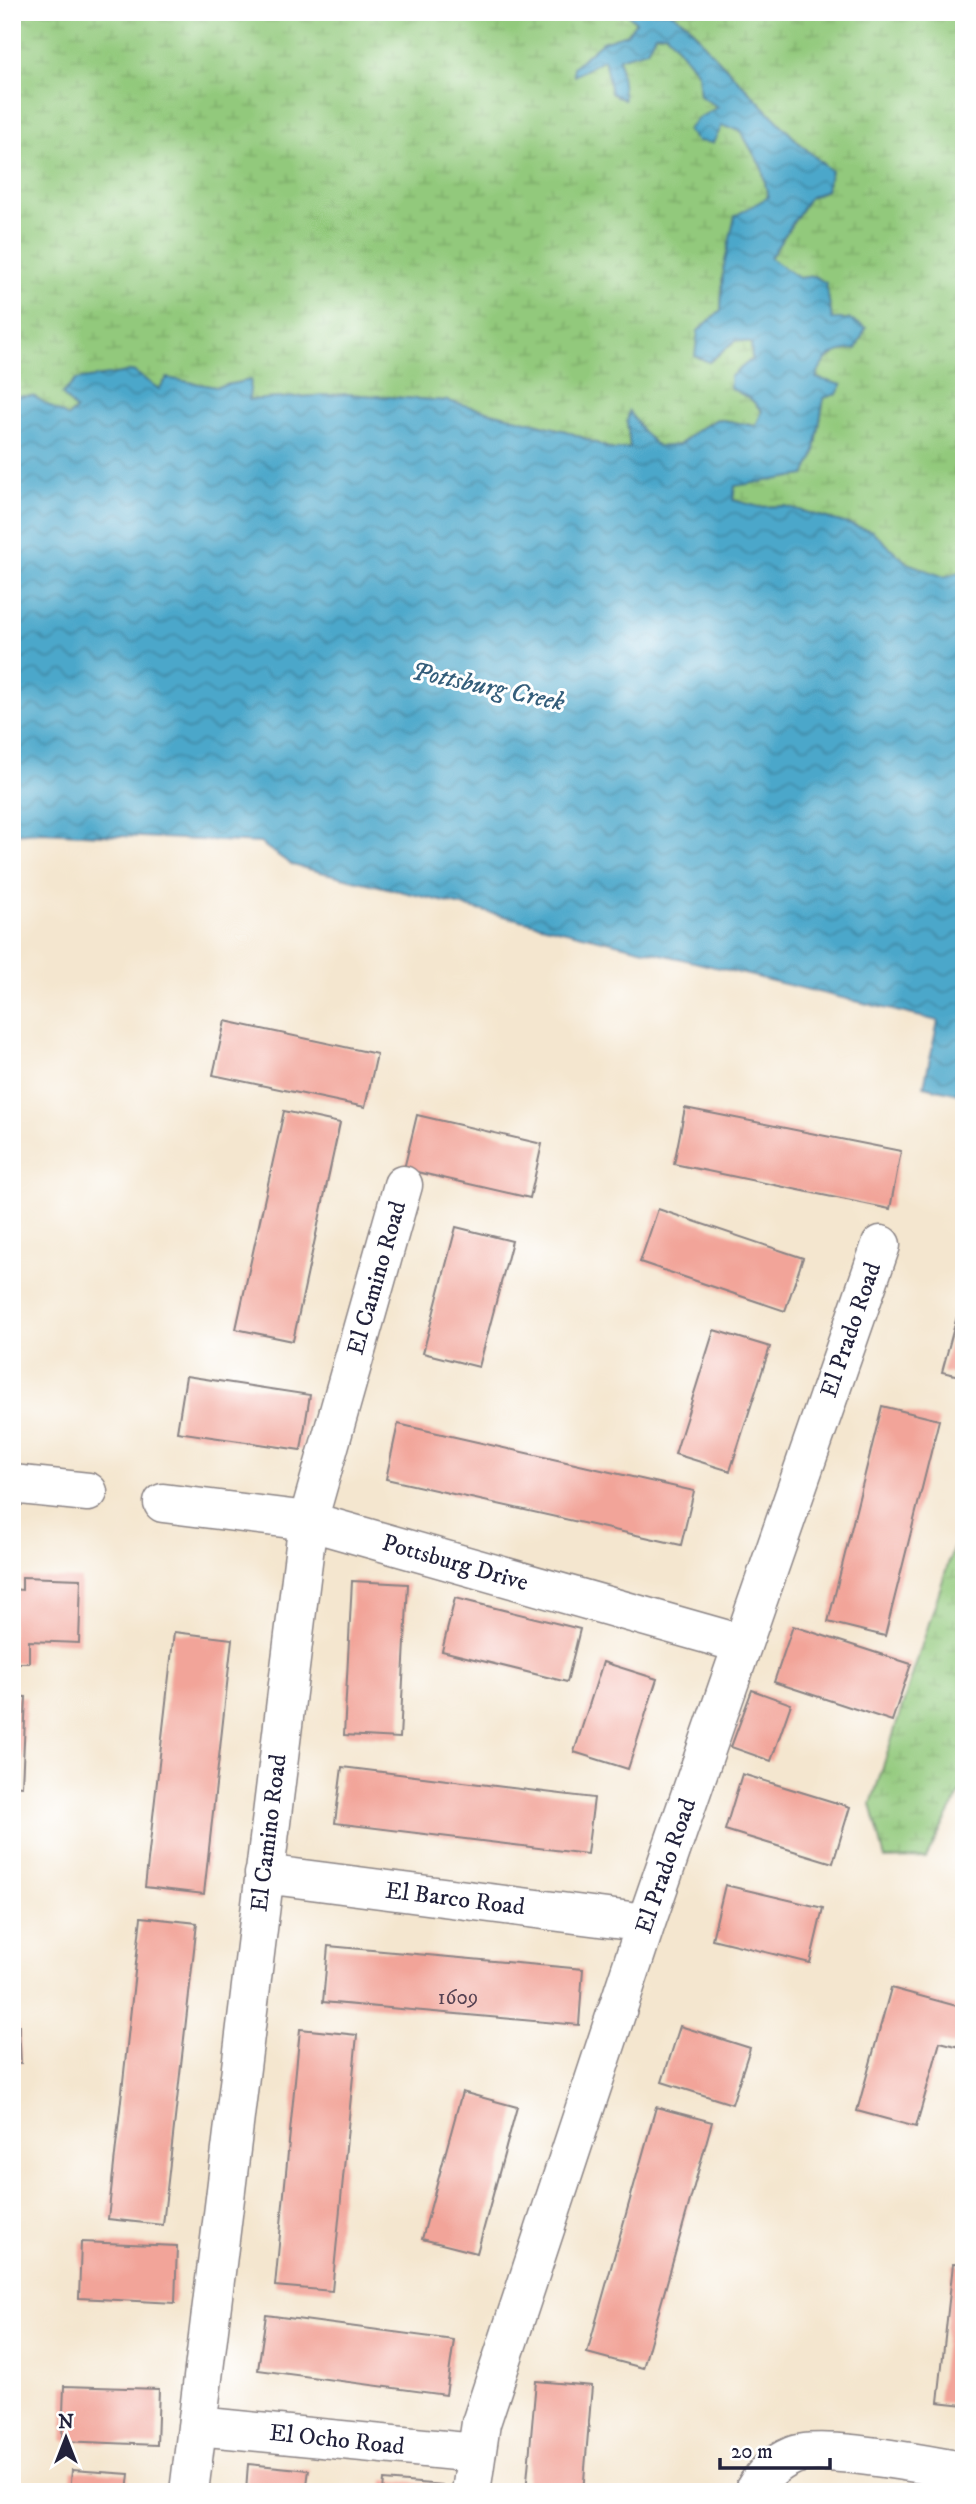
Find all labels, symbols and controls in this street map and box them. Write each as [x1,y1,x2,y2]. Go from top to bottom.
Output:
water label: Pottsburg Creek [408,655,568,719]
street label: El Camino Road [341,1198,413,1358]
street label: El Prado Road [814,1258,888,1401]
street label: Pottsburg Drive [378,1528,532,1598]
street label: El Camino Road [244,1752,294,1914]
street label: El Prado Road [629,1794,703,1937]
street label: El Barco Road [383,1876,527,1922]
house number: 1609 [438,1985,478,2011]
north arrow [32,2402,102,2472]
text: N [58,2411,74,2434]
street label: El Ocho Road [268,2418,406,2462]
scale bar [720,2427,831,2471]
text: 20 m [731,2439,773,2465]

